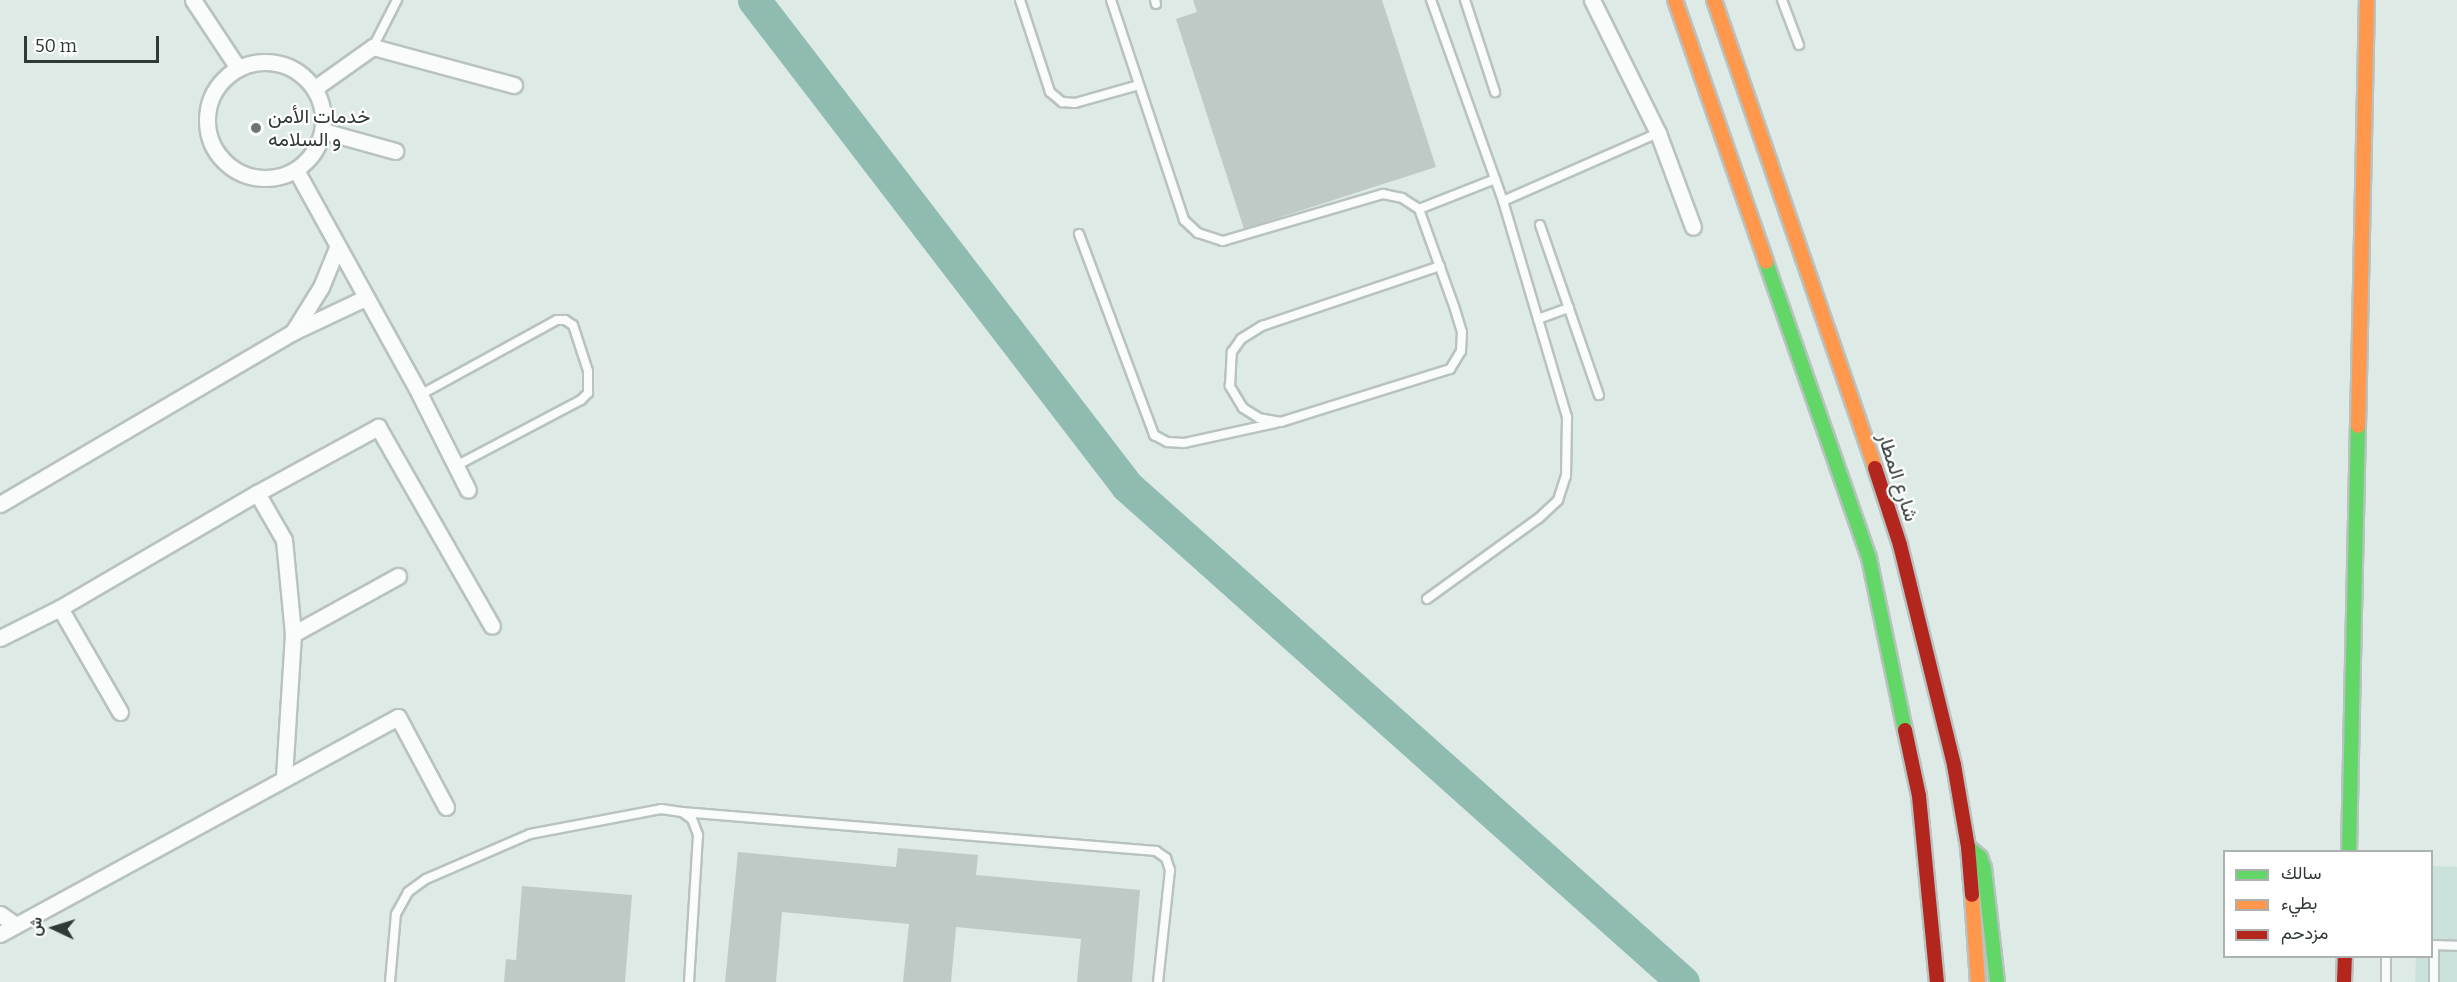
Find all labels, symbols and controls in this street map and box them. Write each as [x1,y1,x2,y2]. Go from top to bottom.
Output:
scale bar [27,24,162,62]
text: 50 m [35,35,77,57]
place label: خدمات الأمن و السلامه [268,104,371,151]
marker: خدمات الأمن و السلامه [249,121,263,135]
street label: شارع المطار [1872,430,1924,524]
legend [2223,850,2433,958]
text: سالك [2281,862,2321,884]
text: بطيء [2281,892,2317,914]
north arrow [24,898,84,958]
text: ش [25,916,46,937]
text: مزدحم [2281,922,2328,944]

